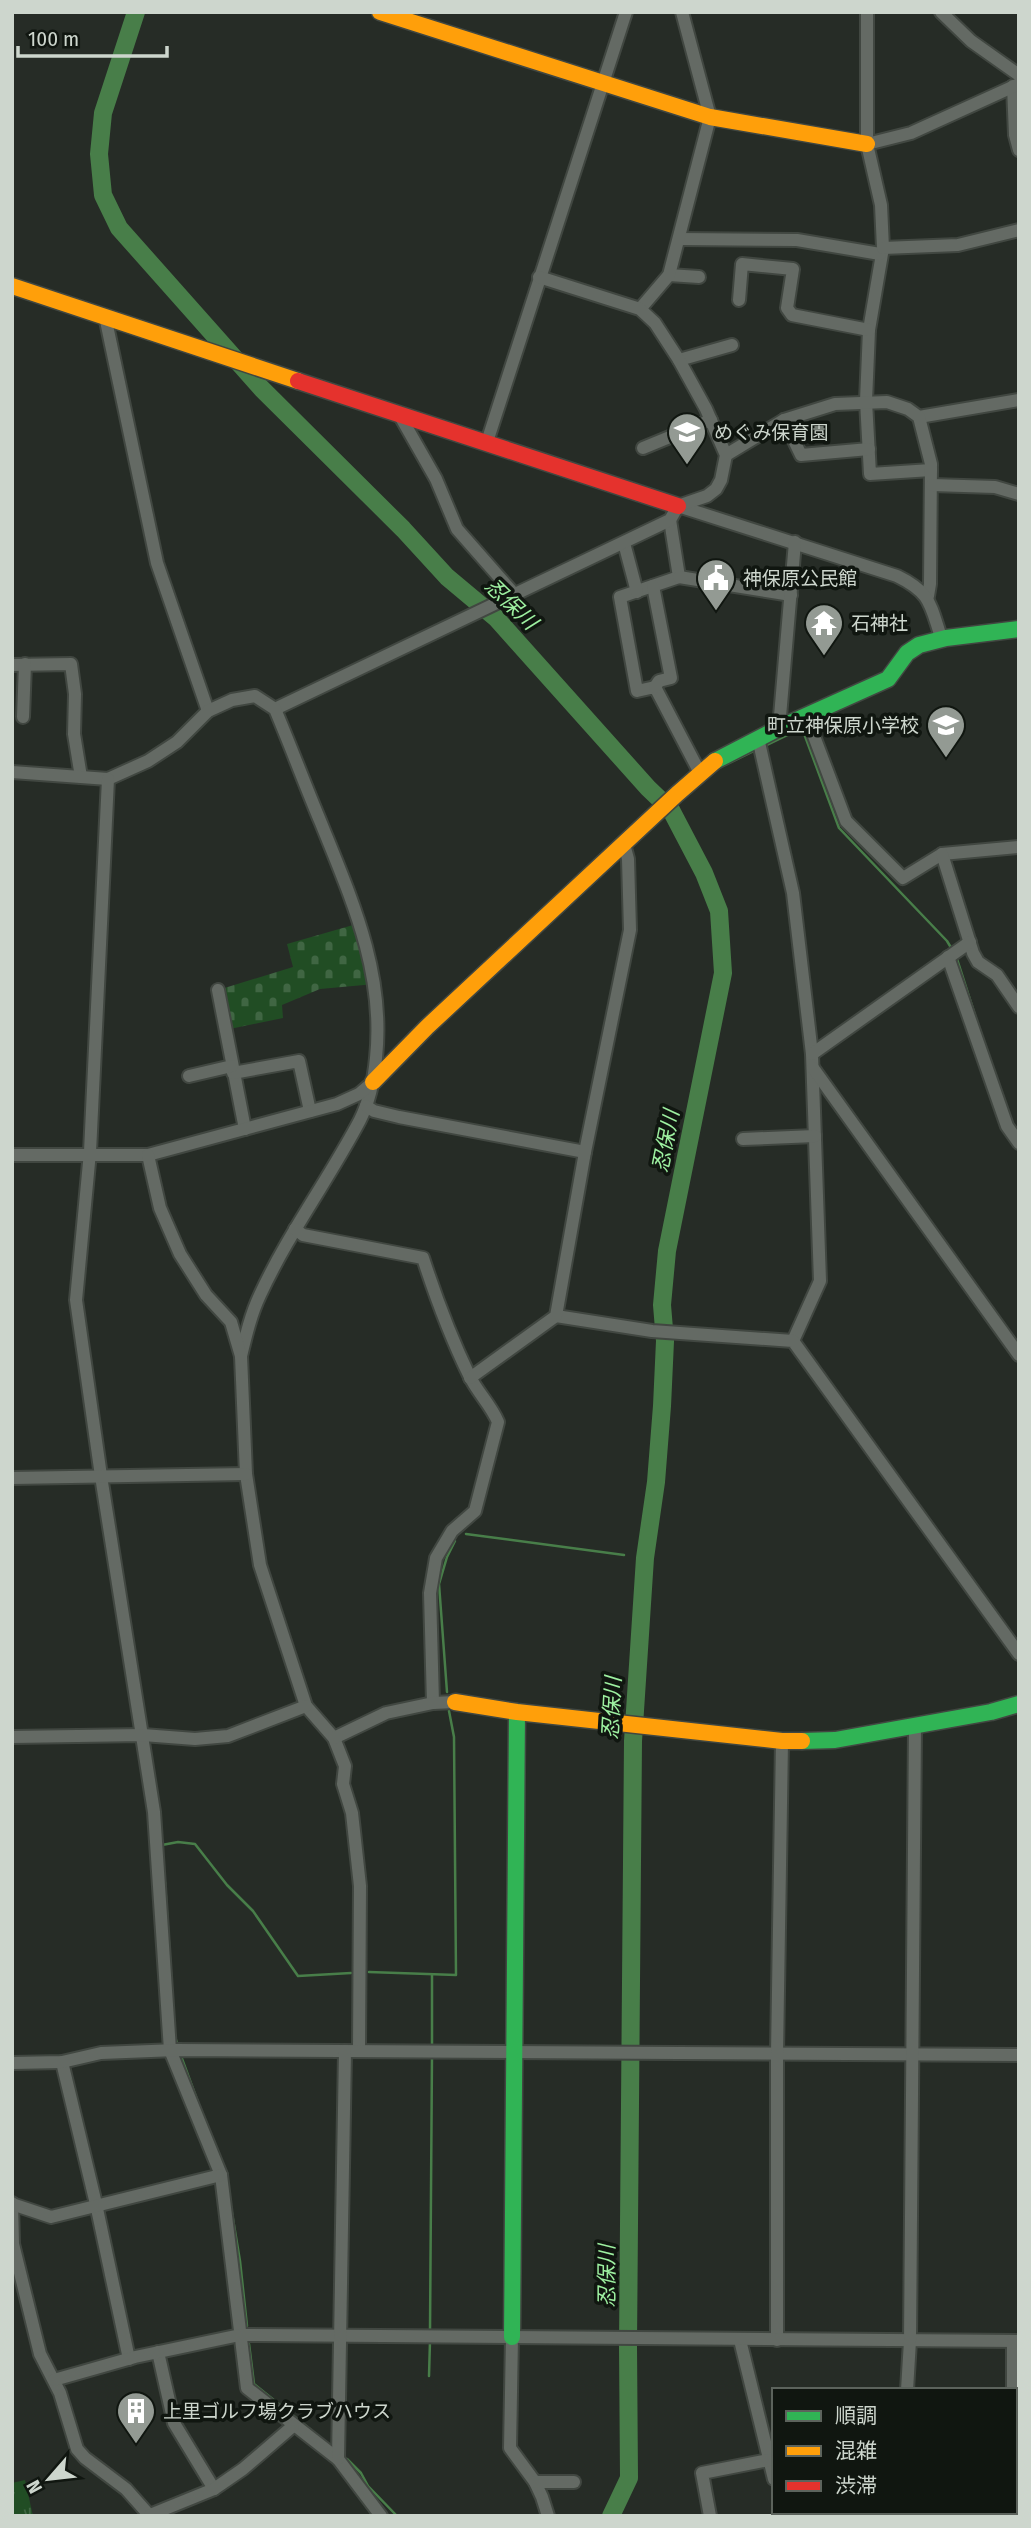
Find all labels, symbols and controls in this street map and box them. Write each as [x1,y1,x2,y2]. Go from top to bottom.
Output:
scale bar [18,14,166,58]
text: 100 m [28,26,79,52]
school or university icon: めぐみ保育園 [666,411,708,466]
place label: めぐみ保育園 [714,421,829,444]
public building icon: 神保原公民館 [695,557,737,612]
place label: 神保原公民館 [743,567,857,590]
water label: 忍保川 [479,573,544,637]
temple icon: 石神社 [803,602,845,657]
place label: 石神社 [851,612,908,635]
school or university icon: 町立神保原小学校 [925,704,967,759]
place label: 町立神保原小学校 [767,714,919,737]
water label: 忍保川 [647,1106,685,1174]
water label: 忍保川 [597,1674,627,1740]
water label: 忍保川 [594,2243,620,2308]
legend [772,2388,1017,2514]
building icon: 上里ゴルフ場クラブハウス [115,2390,157,2445]
place label: 上里ゴルフ場クラブハウス [163,2400,391,2423]
text: 順調 [835,2403,877,2429]
text: 混雑 [835,2438,877,2464]
north arrow [14,2444,84,2514]
text: 渋滞 [835,2473,877,2499]
text: N [22,2476,47,2497]

